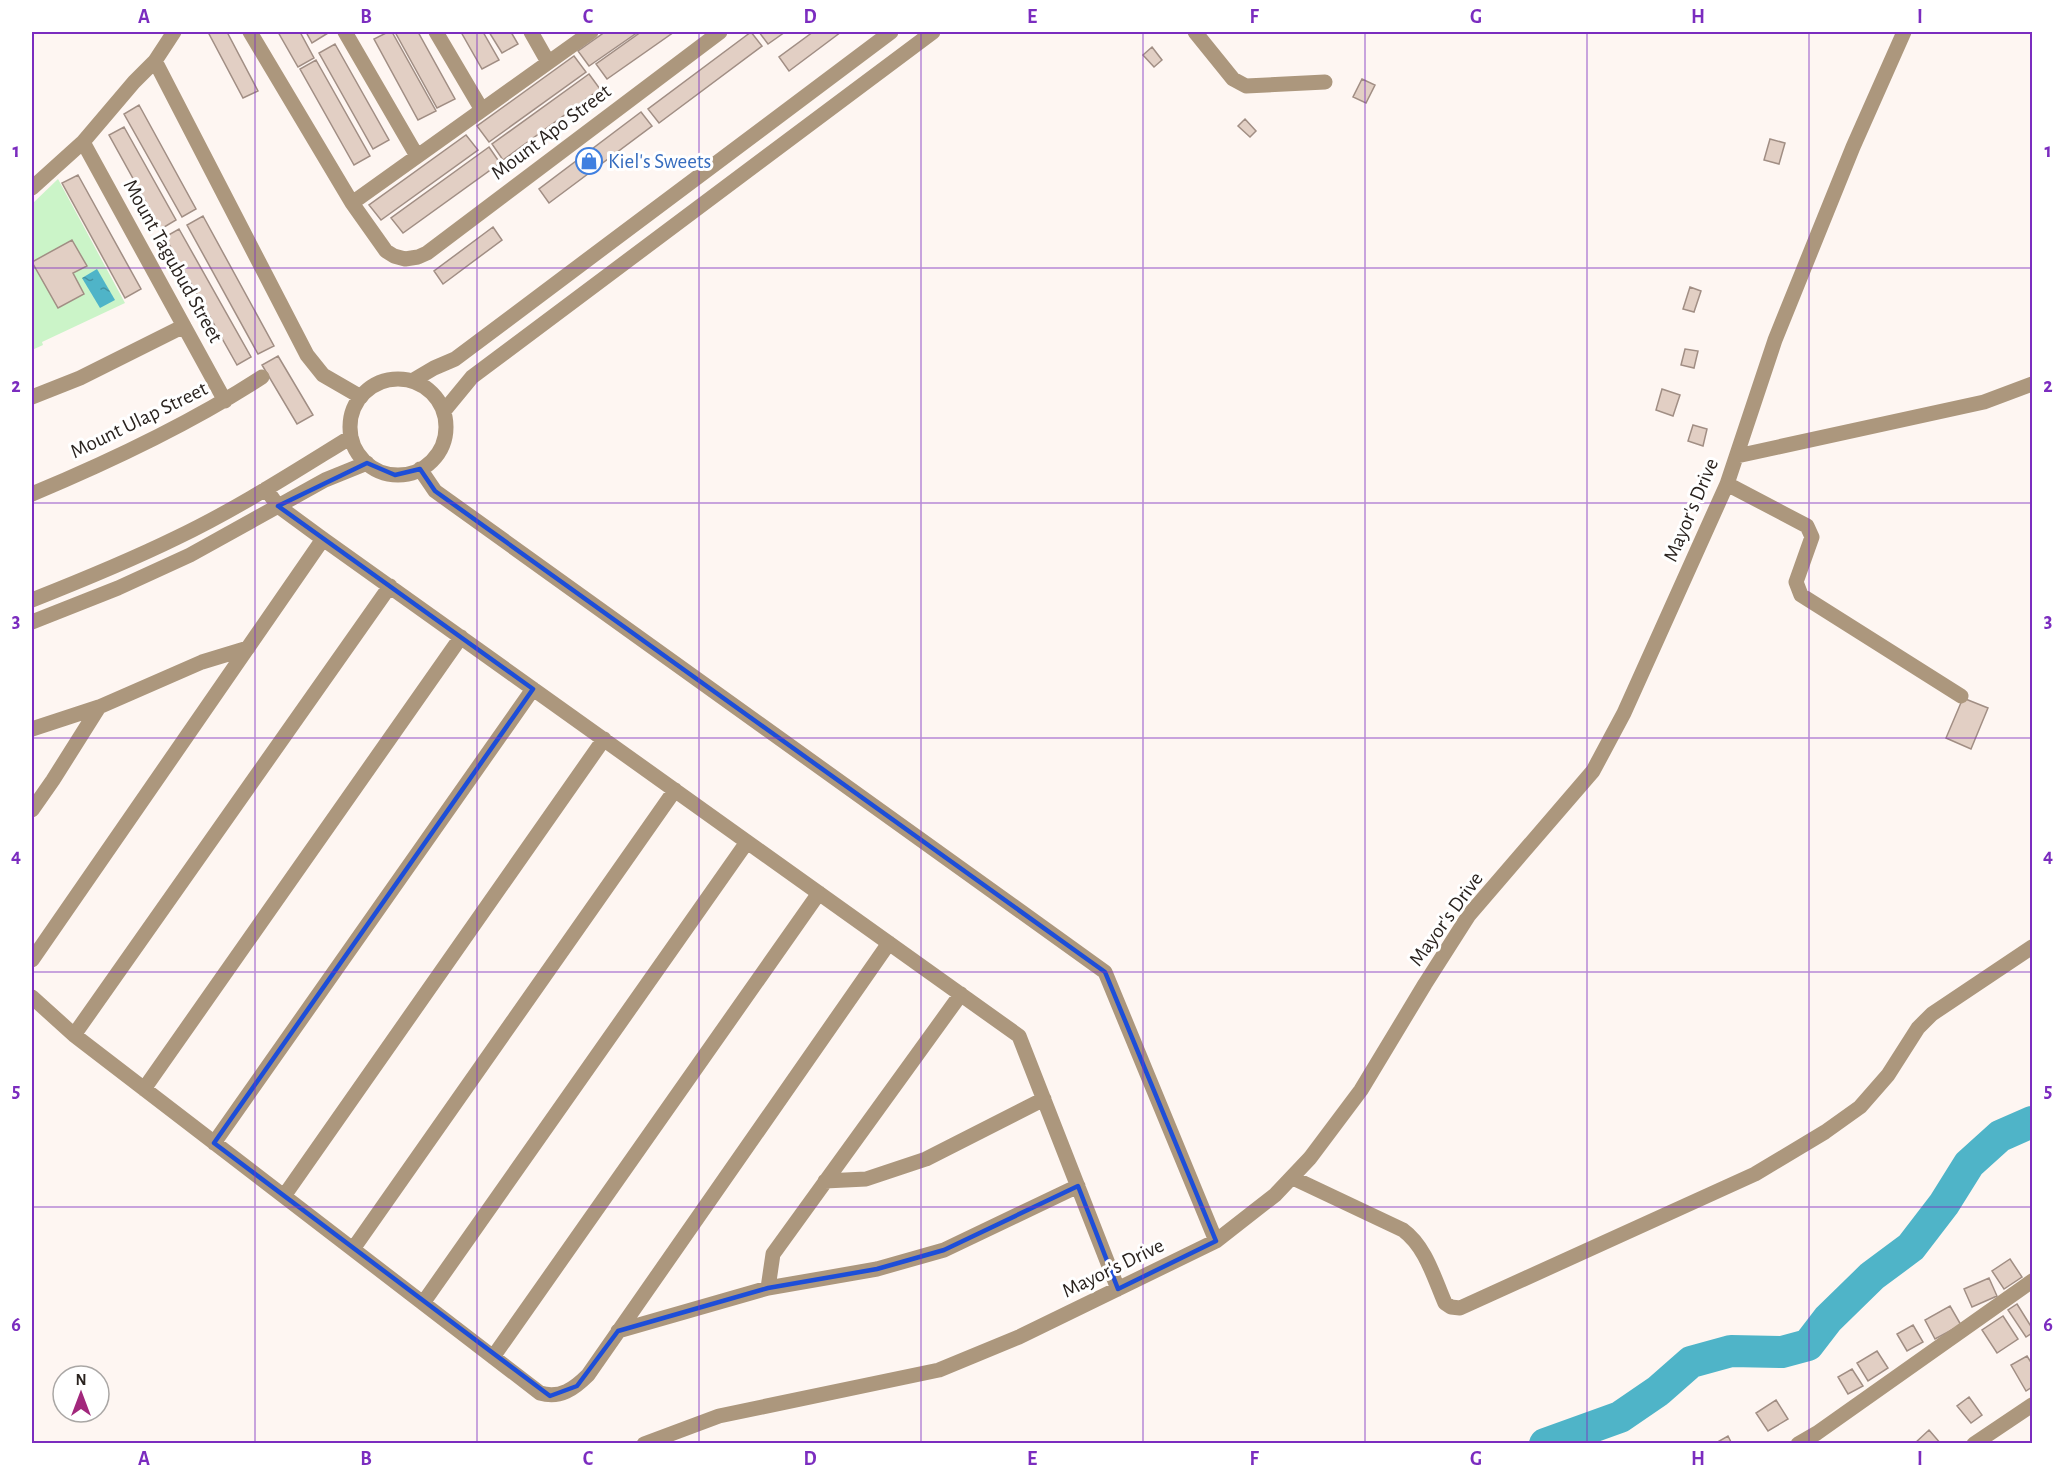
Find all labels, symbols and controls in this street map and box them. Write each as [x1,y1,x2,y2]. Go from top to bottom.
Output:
text: A [138,7,150,27]
text: B [360,7,372,27]
text: C [583,7,594,27]
text: D [803,7,817,27]
text: E [1027,7,1037,27]
text: F [1249,7,1259,27]
text: G [1470,7,1482,27]
text: H [1691,7,1705,27]
text: I [1917,7,1923,27]
street label: Mount Apo Street [487,80,615,184]
text: 1 [12,141,20,161]
text: 1 [2044,141,2052,161]
shop icon: Kiel's Sweets [574,146,604,176]
place label: Kiel's Sweets [608,151,711,172]
street label: Mount Tagubud Street [120,176,227,346]
text: 2 [11,376,21,396]
text: 2 [2043,376,2053,396]
street label: Mount Ulap Street [67,378,211,462]
street label: Mayor's Drive [1660,455,1722,565]
text: 3 [12,611,20,631]
text: 3 [2044,611,2052,631]
text: 4 [11,846,21,866]
text: 4 [2043,846,2053,866]
street label: Mayor's Drive [1405,868,1487,970]
text: 5 [12,1081,20,1101]
text: 5 [2044,1081,2052,1101]
street label: Mayor's Drive [1059,1234,1167,1302]
text: 6 [11,1315,21,1335]
text: 6 [2043,1315,2053,1335]
north arrow [51,1364,111,1424]
text: N [75,1372,87,1388]
text: A [138,1449,150,1469]
text: B [360,1449,372,1469]
text: C [583,1449,594,1469]
text: D [803,1449,817,1469]
text: E [1027,1449,1037,1469]
text: F [1249,1449,1259,1469]
text: G [1470,1449,1482,1469]
text: H [1691,1449,1705,1469]
text: I [1917,1449,1923,1469]

